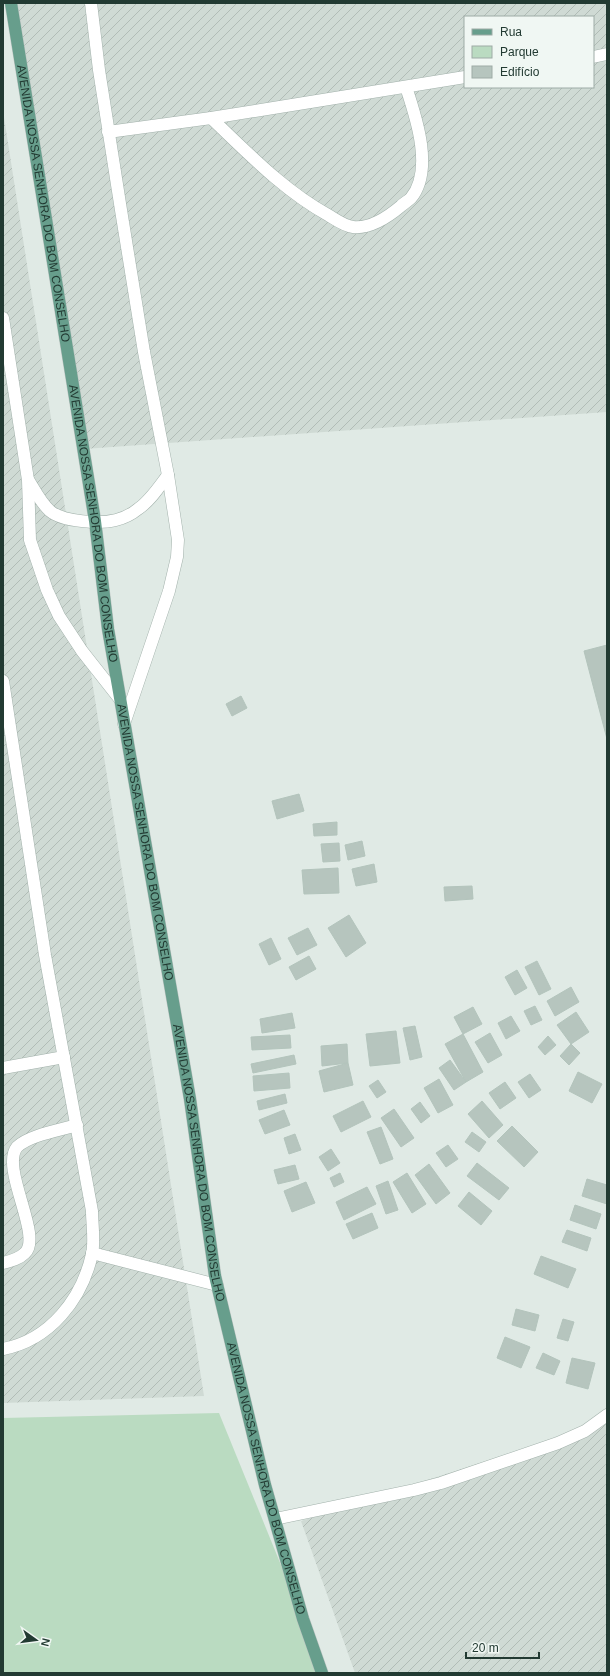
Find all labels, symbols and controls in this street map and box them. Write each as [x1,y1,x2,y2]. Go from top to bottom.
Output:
legend [464,16,594,88]
text: Rua [500,25,522,39]
text: Parque [500,45,539,59]
street label: AVENIDA NOSSA SENHORA DO BOM CONSELHO [14,64,73,343]
text: Edifício [500,65,540,79]
street label: AVENIDA NOSSA SENHORA DO BOM CONSELHO [66,383,121,664]
street label: AVENIDA NOSSA SENHORA DO BOM CONSELHO [114,703,176,982]
street label: AVENIDA NOSSA SENHORA DO BOM CONSELHO [170,1023,228,1303]
street label: AVENIDA NOSSA SENHORA DO BOM CONSELHO [224,1341,308,1616]
north arrow [16,1620,56,1660]
scale bar [466,1634,539,1660]
text: N [39,1637,52,1648]
text: 20 m [472,1641,499,1655]

